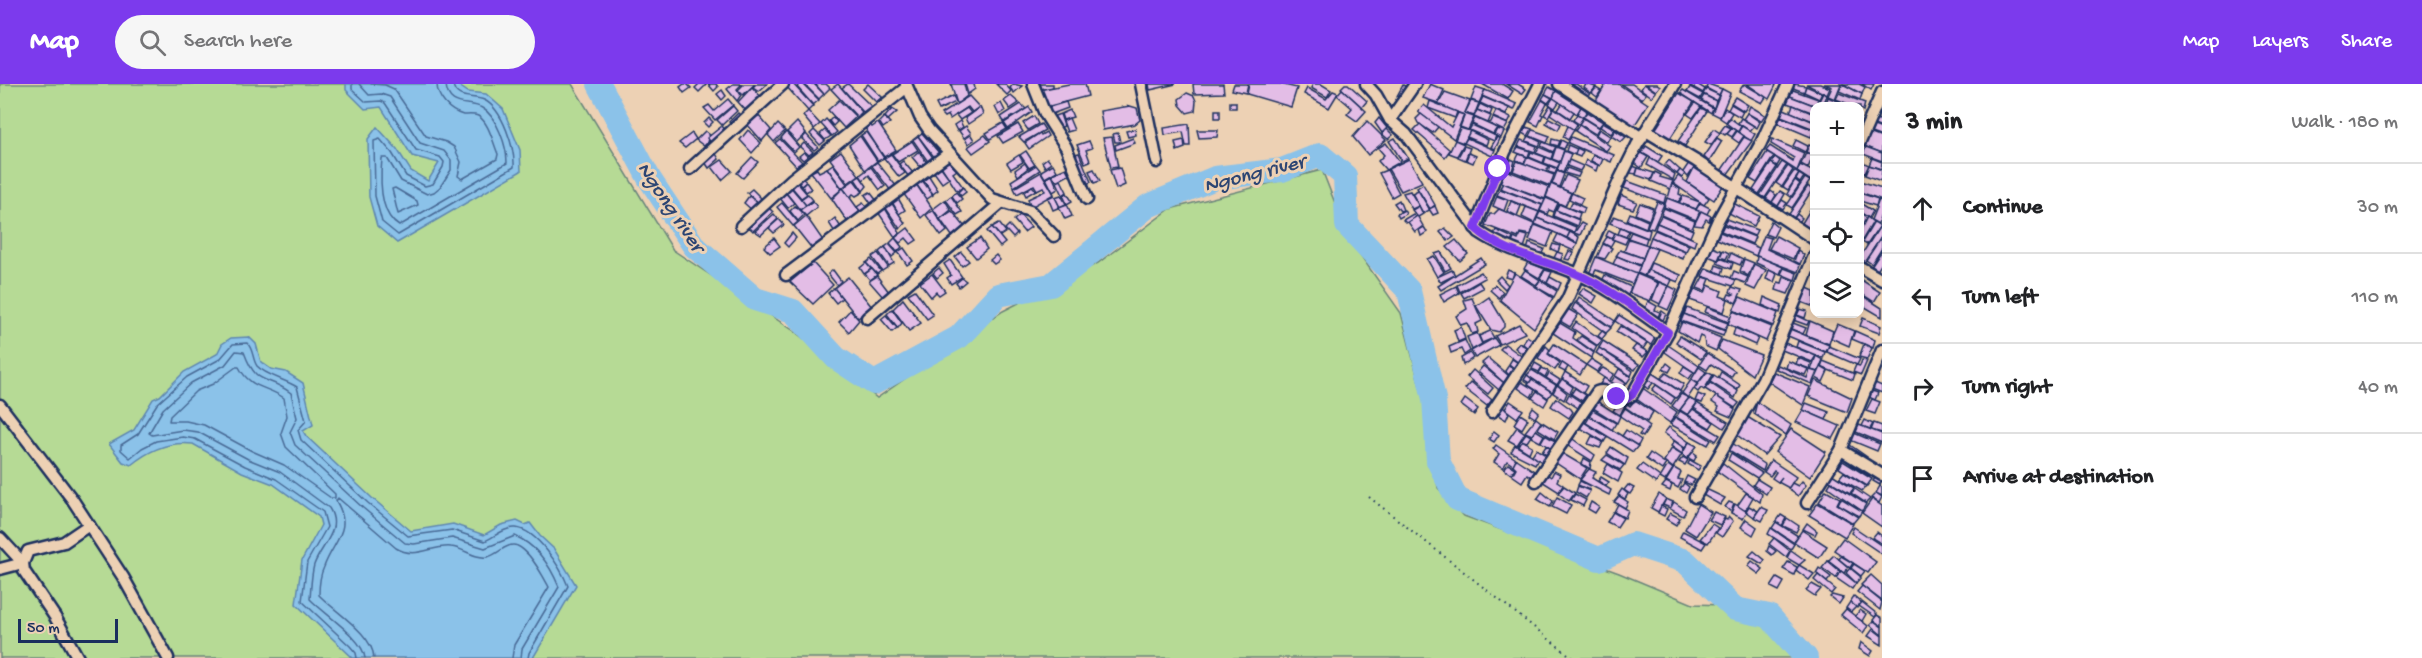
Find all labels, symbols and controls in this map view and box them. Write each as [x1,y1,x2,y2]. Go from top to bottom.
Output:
search box [115,15,535,69]
text: Map [30,26,79,59]
icon: search [136,26,169,59]
text: Search here [184,29,292,55]
text: Map [2183,30,2219,55]
text: Layers [2252,30,2308,55]
text: Share [2341,30,2392,55]
map controls [1810,102,1864,318]
button: + [1810,102,1864,156]
text: 3 min [1906,108,1962,139]
text: Walk · 180 m [2291,112,2398,135]
water label: Ngong river [1202,150,1312,200]
route start [1484,155,1510,181]
button: − [1810,156,1864,210]
water label: Ngong river [630,158,711,261]
icon: ahead [1906,192,1939,225]
text: Continue [1963,195,2043,221]
text: 30 m [2357,197,2398,220]
button: locate [1810,210,1864,264]
button: layers [1810,264,1864,318]
icon: left [1906,282,1939,315]
text: Turn left [1963,285,2037,311]
text: 110 m [2352,287,2398,310]
icon: right [1906,372,1939,405]
text: Turn right [1963,375,2051,401]
text: 40 m [2358,377,2398,400]
route end [1603,383,1629,409]
icon: arrive [1906,462,1939,495]
text: Arrive at destination [1963,465,2153,491]
scale bar [18,616,118,644]
text: 50 m [27,620,60,639]

